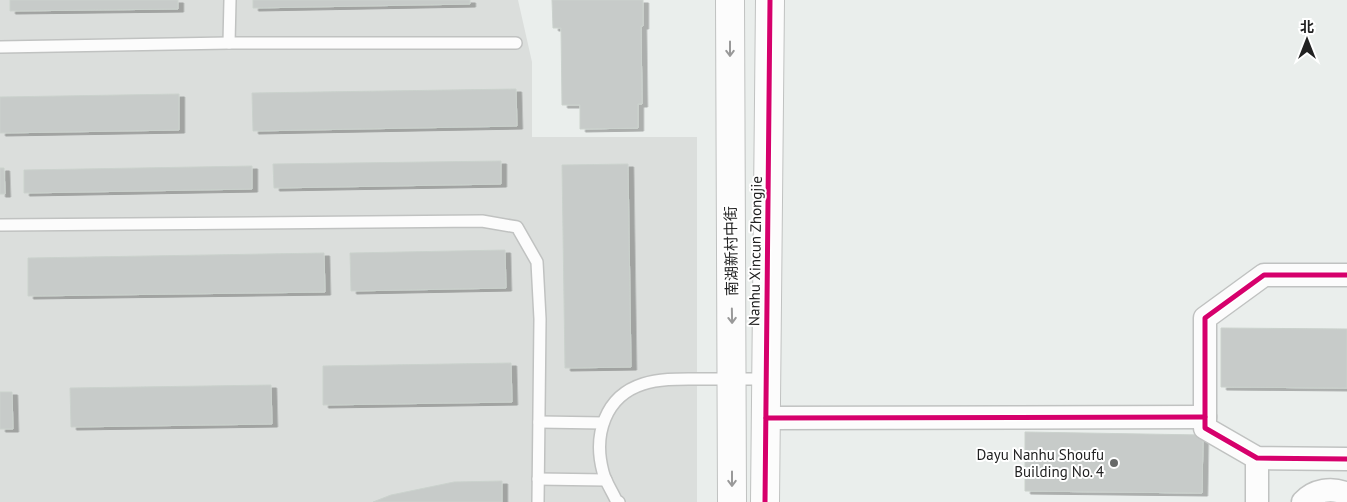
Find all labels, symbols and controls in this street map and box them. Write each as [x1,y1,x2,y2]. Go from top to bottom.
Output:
north arrow [1282,15,1332,65]
text: 北 [1300,18,1314,36]
one-way arrow [725,40,735,56]
street label: Nanhu Xincun Zhongjie [744,176,766,326]
street label: 南湖新村中街 [721,206,741,296]
one-way arrow [727,308,737,324]
place label: Dayu Nanhu Shoufu Building No. 4 [976,445,1104,481]
marker: Dayu Nanhu Shoufu Building No. 4 [1108,457,1120,469]
one-way arrow [727,470,737,486]

